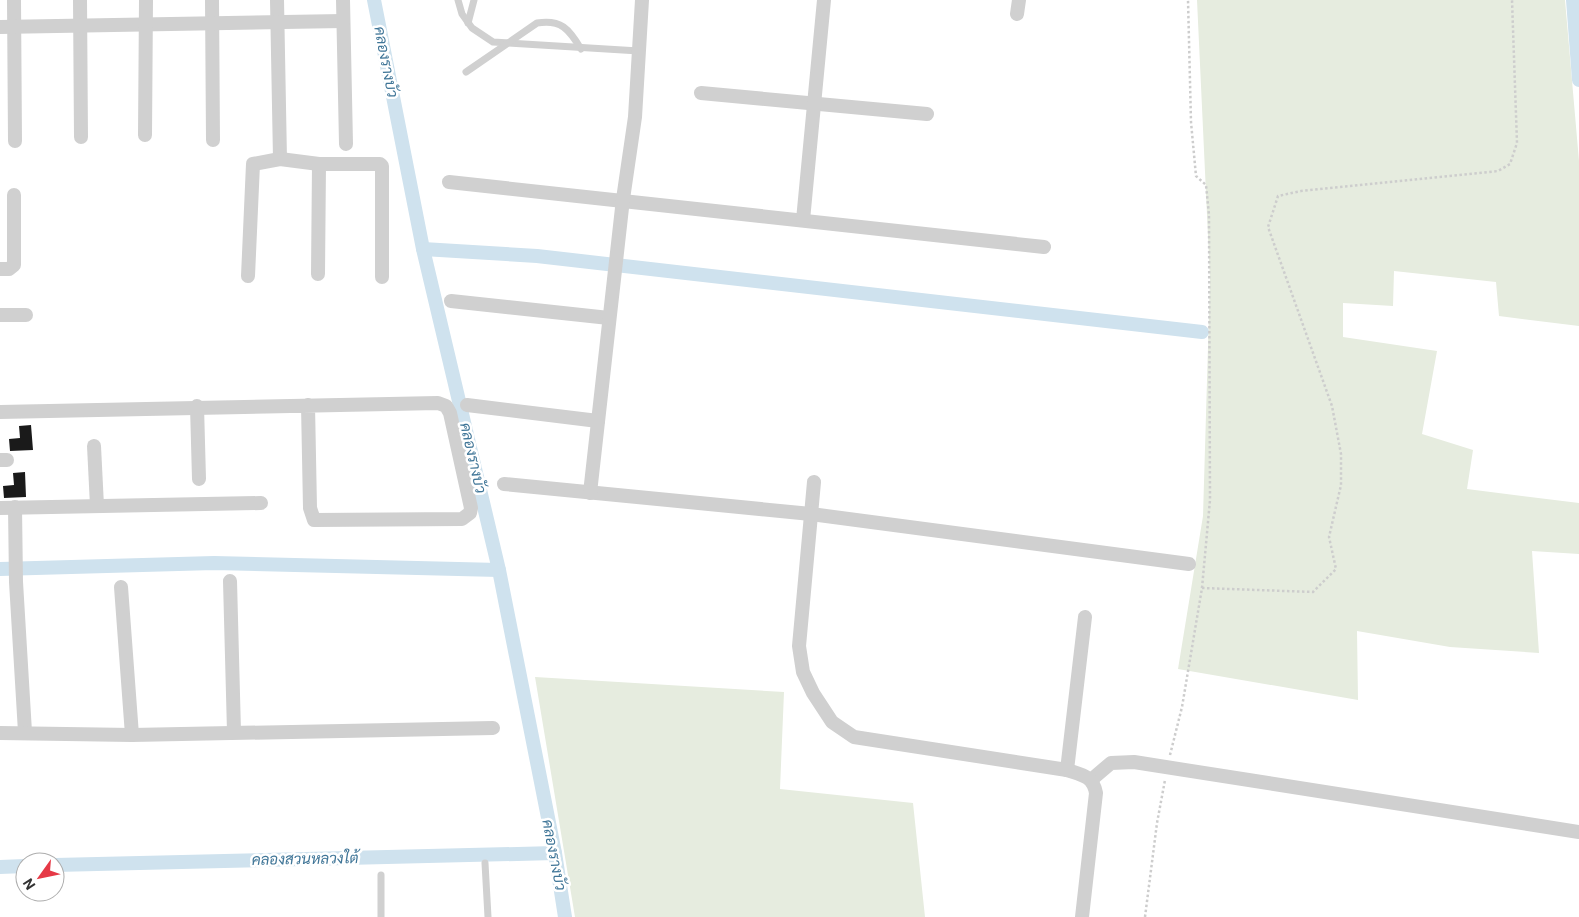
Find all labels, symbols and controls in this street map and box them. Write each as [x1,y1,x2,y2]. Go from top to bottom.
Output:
water label: คลองรางบัว [370,25,402,99]
water label: คลองรางบัว [456,421,490,495]
water label: คลองรางบัว [538,818,570,892]
water label: คลองสวนหลวงใต้ [251,848,361,869]
north arrow [15,852,65,902]
text: N [20,876,39,893]

